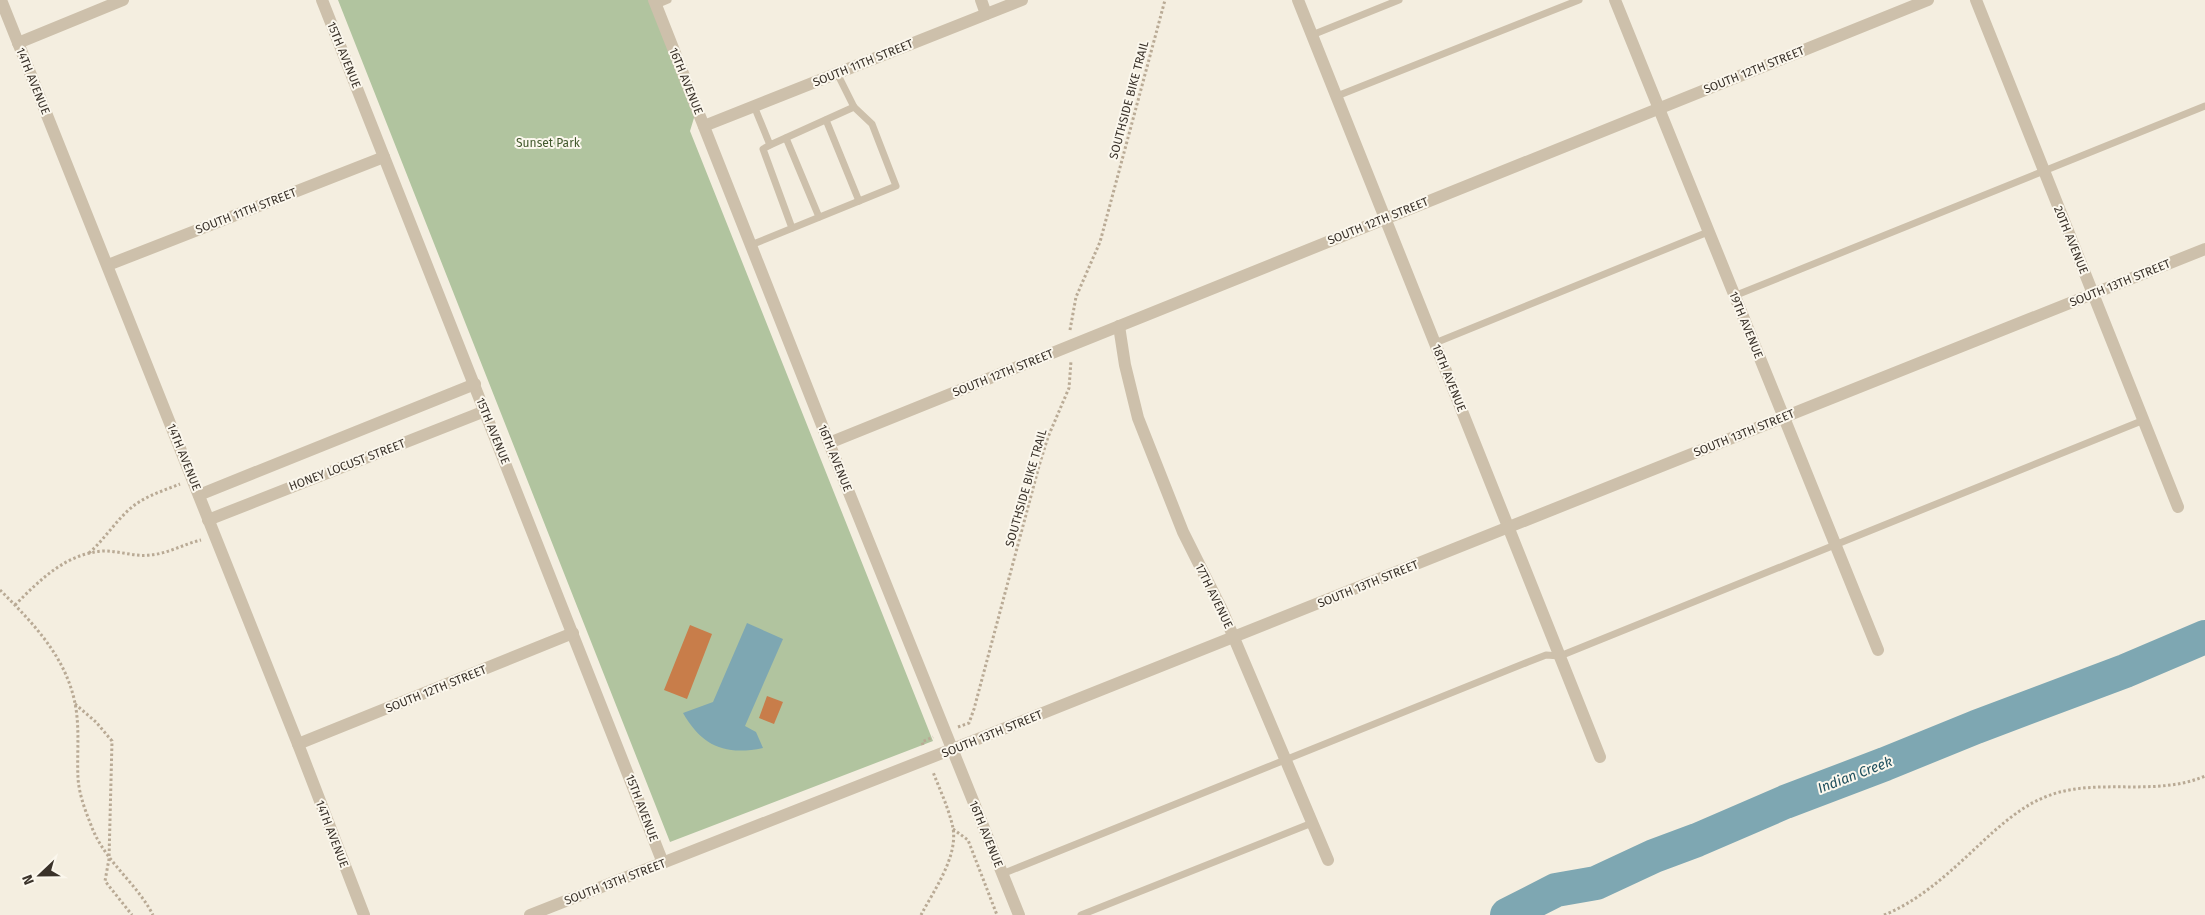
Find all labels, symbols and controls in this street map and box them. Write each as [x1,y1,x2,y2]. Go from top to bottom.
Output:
street label: 15TH AVENUE [324,20,364,90]
street label: SOUTH 11TH STREET [811,36,916,90]
street label: SOUTHSIDE BIKE TRAIL [1106,39,1152,161]
street label: SOUTH 12TH STREET [1702,43,1807,97]
street label: 14TH AVENUE [13,46,53,116]
street label: 16TH AVENUE [666,46,706,116]
park label: Sunset Park [516,136,581,150]
street label: SOUTH 11TH STREET [194,185,299,237]
street label: SOUTH 12TH STREET [1326,194,1431,248]
street label: 20TH AVENUE [2051,204,2091,276]
street label: SOUTH 13TH STREET [2068,256,2173,310]
street label: 19TH AVENUE [1726,289,1766,361]
street label: 18TH AVENUE [1429,342,1469,414]
street label: SOUTH 12TH STREET [951,346,1056,400]
street label: 15TH AVENUE [473,396,513,466]
street label: SOUTH 13TH STREET [1692,406,1797,460]
street label: 14TH AVENUE [164,422,204,492]
street label: 16TH AVENUE [815,423,855,493]
street label: SOUTHSIDE BIKE TRAIL [1002,427,1050,549]
street label: HONEY LOCUST STREET [287,436,408,494]
street label: SOUTH 13TH STREET [1316,557,1421,611]
street label: 17TH AVENUE [1192,561,1236,631]
street label: SOUTH 12TH STREET [384,662,489,716]
street label: SOUTH 13TH STREET [940,707,1045,761]
water label: Indian Creek [1815,753,1895,797]
street label: 15TH AVENUE [623,773,661,843]
street label: 14TH AVENUE [313,798,351,870]
street label: 16TH AVENUE [966,799,1006,869]
north arrow [15,850,65,900]
street label: SOUTH 13TH STREET [562,856,668,908]
text: N [19,872,38,887]

